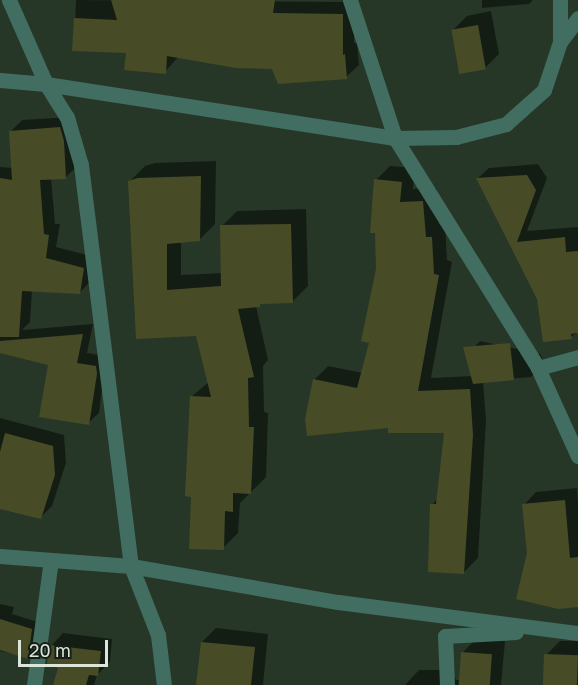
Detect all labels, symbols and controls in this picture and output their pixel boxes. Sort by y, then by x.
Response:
scale bar [21,628,111,666]
text: 20 m [29,639,71,661]

